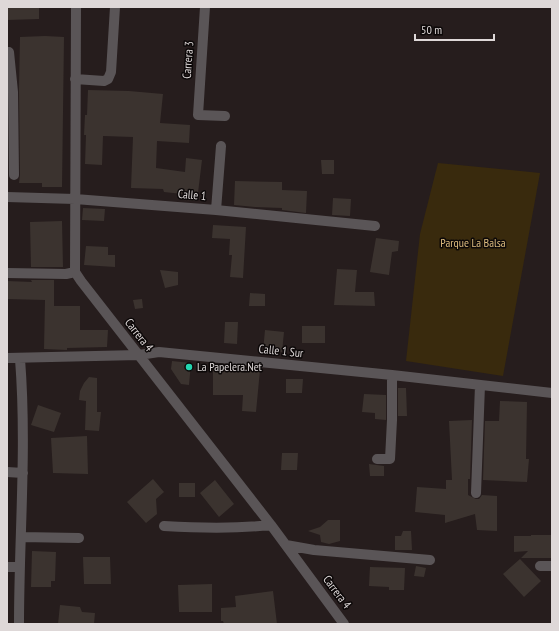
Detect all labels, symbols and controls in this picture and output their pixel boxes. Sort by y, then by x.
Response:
scale bar [415,16,494,42]
text: 50 m [421,22,442,37]
street label: Carrera 3 [179,41,196,79]
street label: Calle 1 [177,186,207,203]
park label: Parque La Balsa [440,235,506,250]
street label: Carrera 4 [122,315,157,355]
street label: Calle 1 Sur [258,341,305,360]
place label: La Papelera.Net [197,359,263,374]
marker: La Papelera.Net [184,362,194,372]
street label: Carrera 4 [320,572,355,612]

